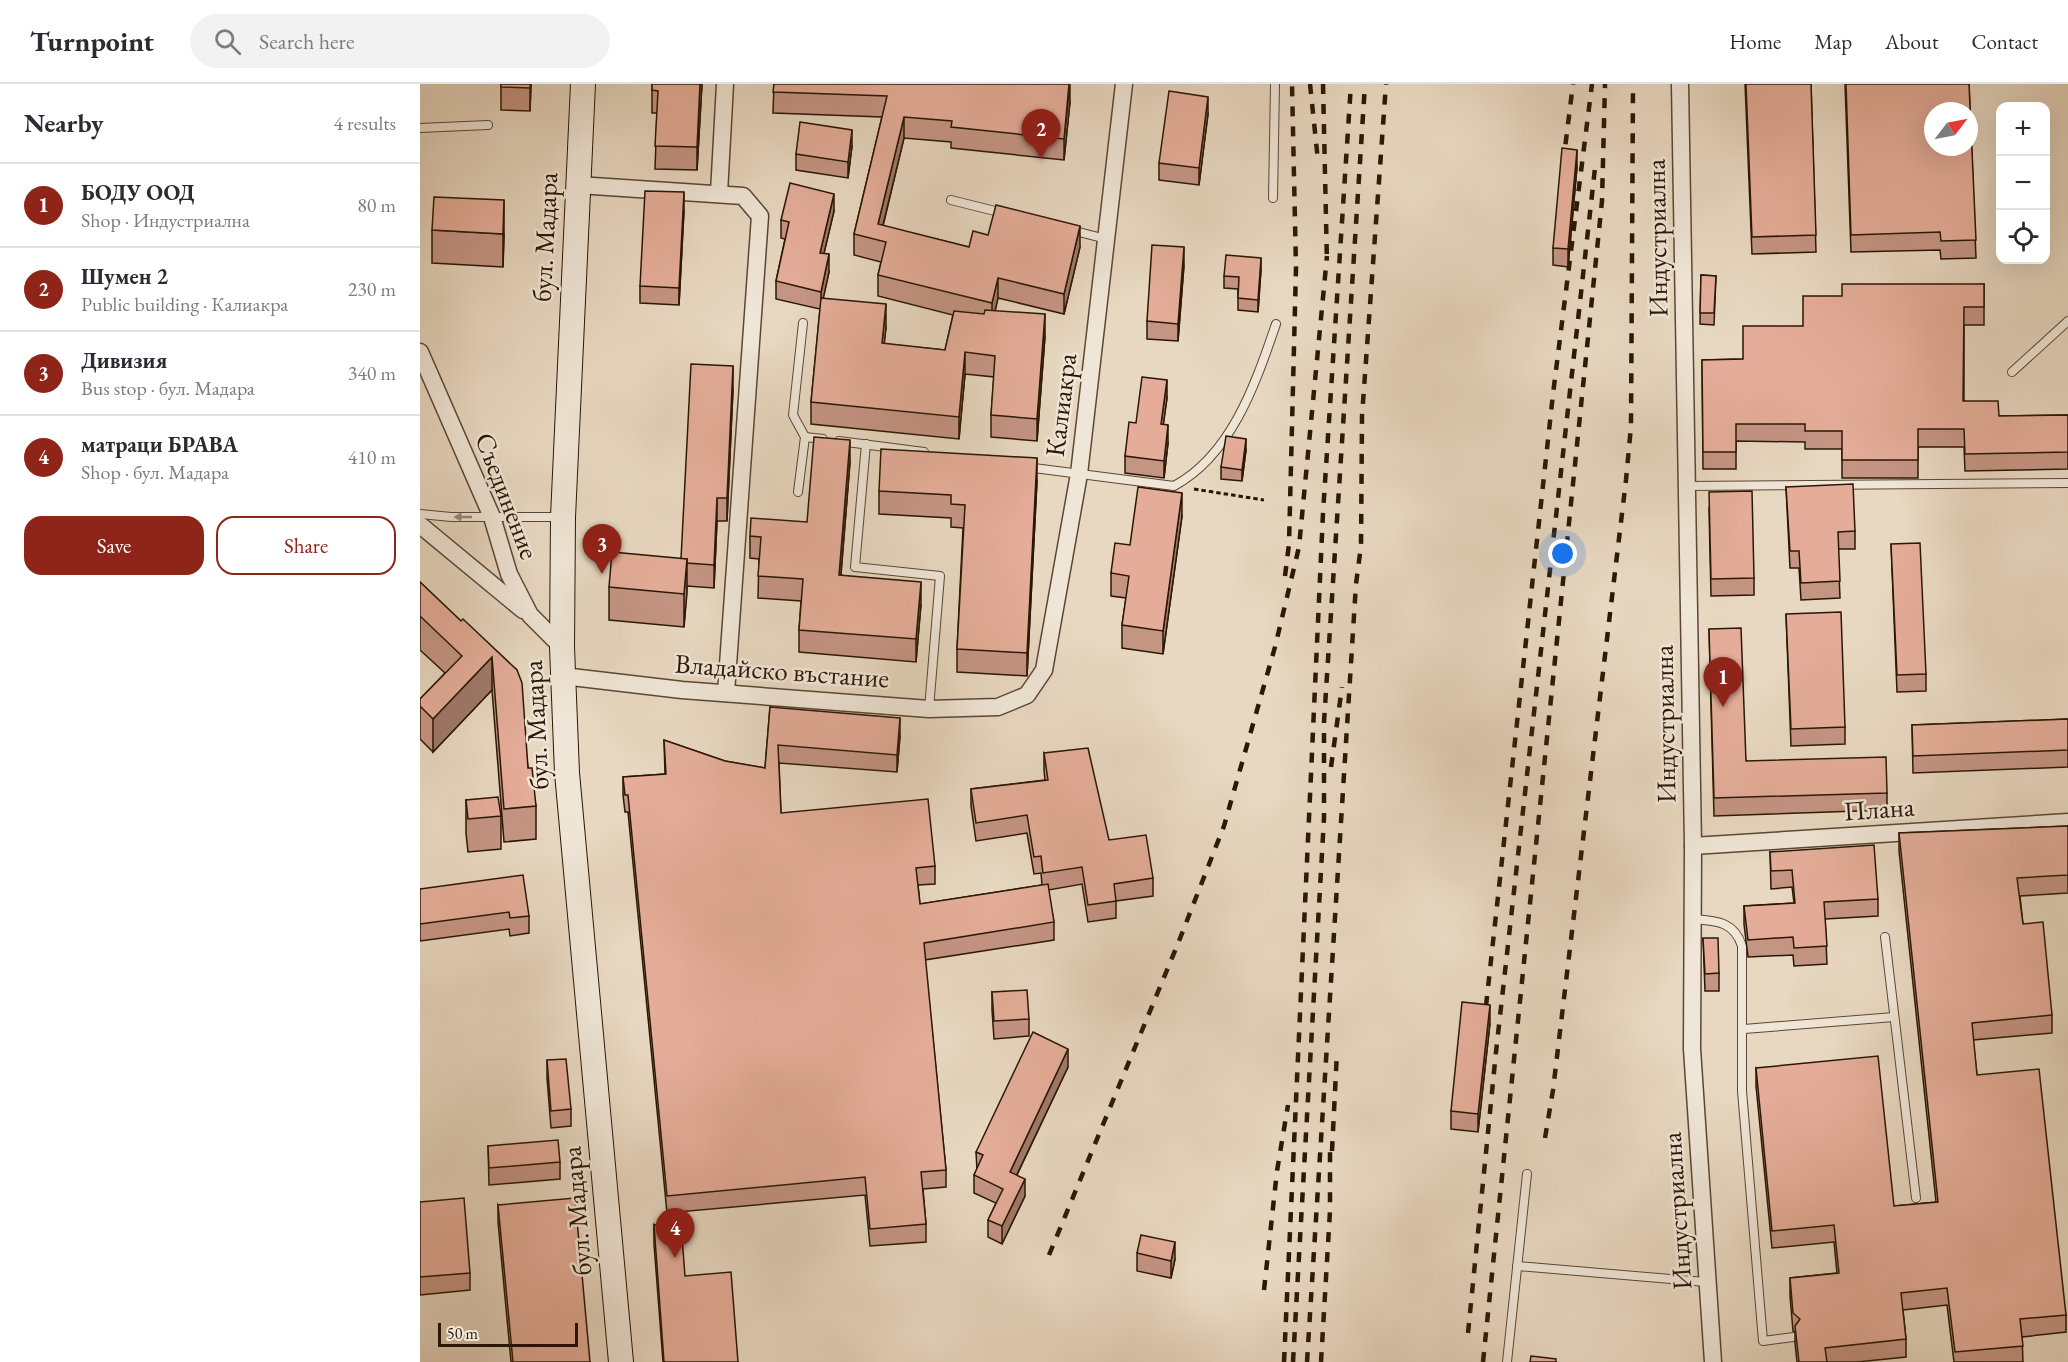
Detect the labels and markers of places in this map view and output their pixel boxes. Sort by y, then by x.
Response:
pin: 2 [1022,110,1060,159]
pin: 3 [582,524,621,574]
pin: 1 [1704,658,1742,707]
pin: 4 [656,1208,694,1258]

